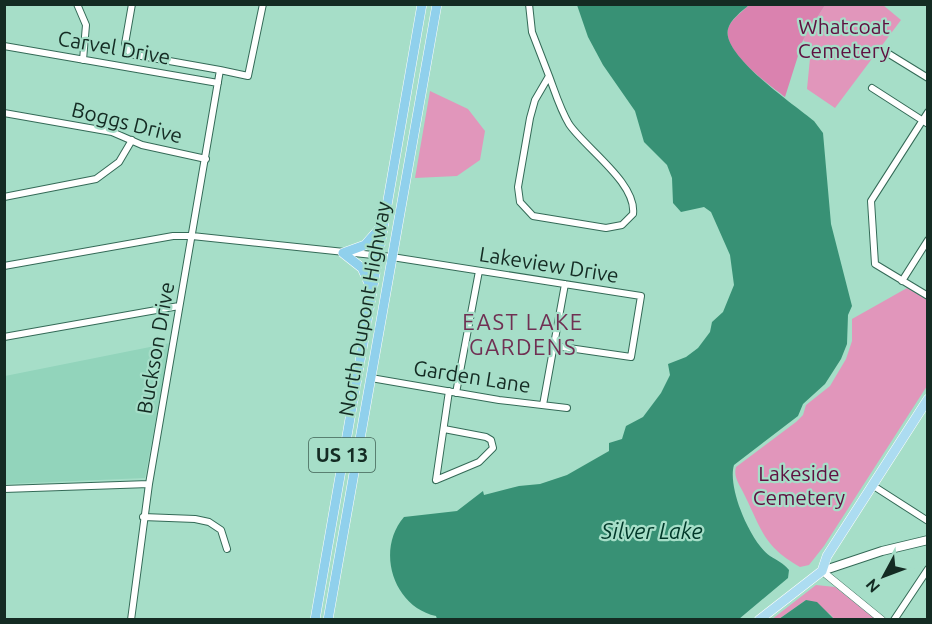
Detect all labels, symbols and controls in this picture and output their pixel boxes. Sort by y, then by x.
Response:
park label: Whatcoat Cemetery [798,14,890,62]
street label: Carvel Drive [56,25,172,69]
street label: Boggs Drive [69,97,185,147]
street label: North Dupont Highway [333,200,395,418]
street label: Lakeview Drive [478,241,621,287]
street label: Buckson Drive [132,280,178,416]
district label: EAST LAKE GARDENS [462,309,584,359]
street label: Garden Lane [412,355,533,397]
road number: US 13 [309,438,375,472]
park label: Lakeside Cemetery [753,461,845,509]
water label: Silver Lake [600,518,703,543]
north arrow [854,546,914,606]
text: N [862,575,883,596]

